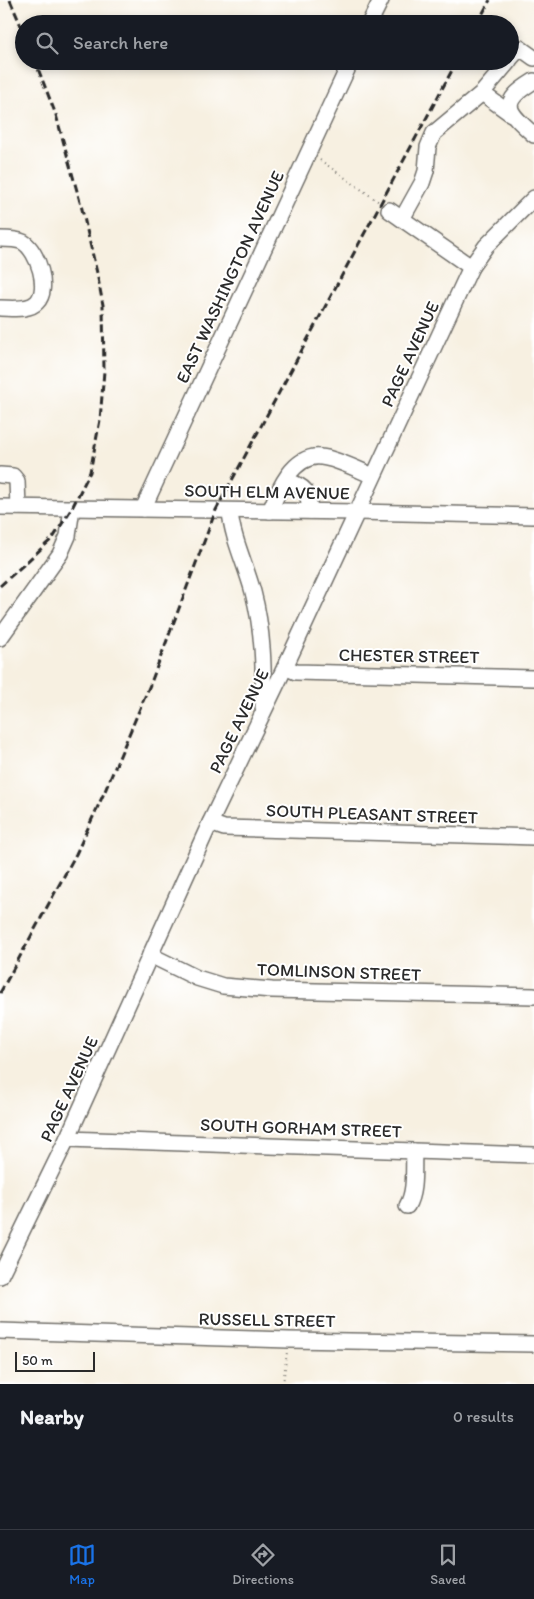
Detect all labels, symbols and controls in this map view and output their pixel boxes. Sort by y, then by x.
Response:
search box [15,15,519,70]
icon: search [33,29,61,57]
text: Search here [73,31,168,54]
street label: EAST WASHINGTON AVENUE [171,167,289,387]
street label: PAGE AVENUE [376,298,444,410]
street label: SOUTH ELM AVENUE [184,480,350,504]
street label: CHESTER STREET [338,644,480,668]
street label: PAGE AVENUE [204,665,274,777]
street label: SOUTH PLEASANT STREET [266,799,478,829]
street label: TOMLINSON STREET [257,958,421,986]
street label: PAGE AVENUE [35,1033,103,1145]
street label: SOUTH GORHAM STREET [200,1113,402,1143]
street label: RUSSELL STREET [198,1308,336,1332]
scale bar [15,1349,95,1372]
text: 50 m [22,1352,53,1369]
text: Nearby [20,1404,84,1429]
text: 0 results [453,1407,514,1426]
tab: Map [68,1541,96,1588]
tab: Directions [232,1541,294,1588]
tab: Saved [430,1541,466,1588]

